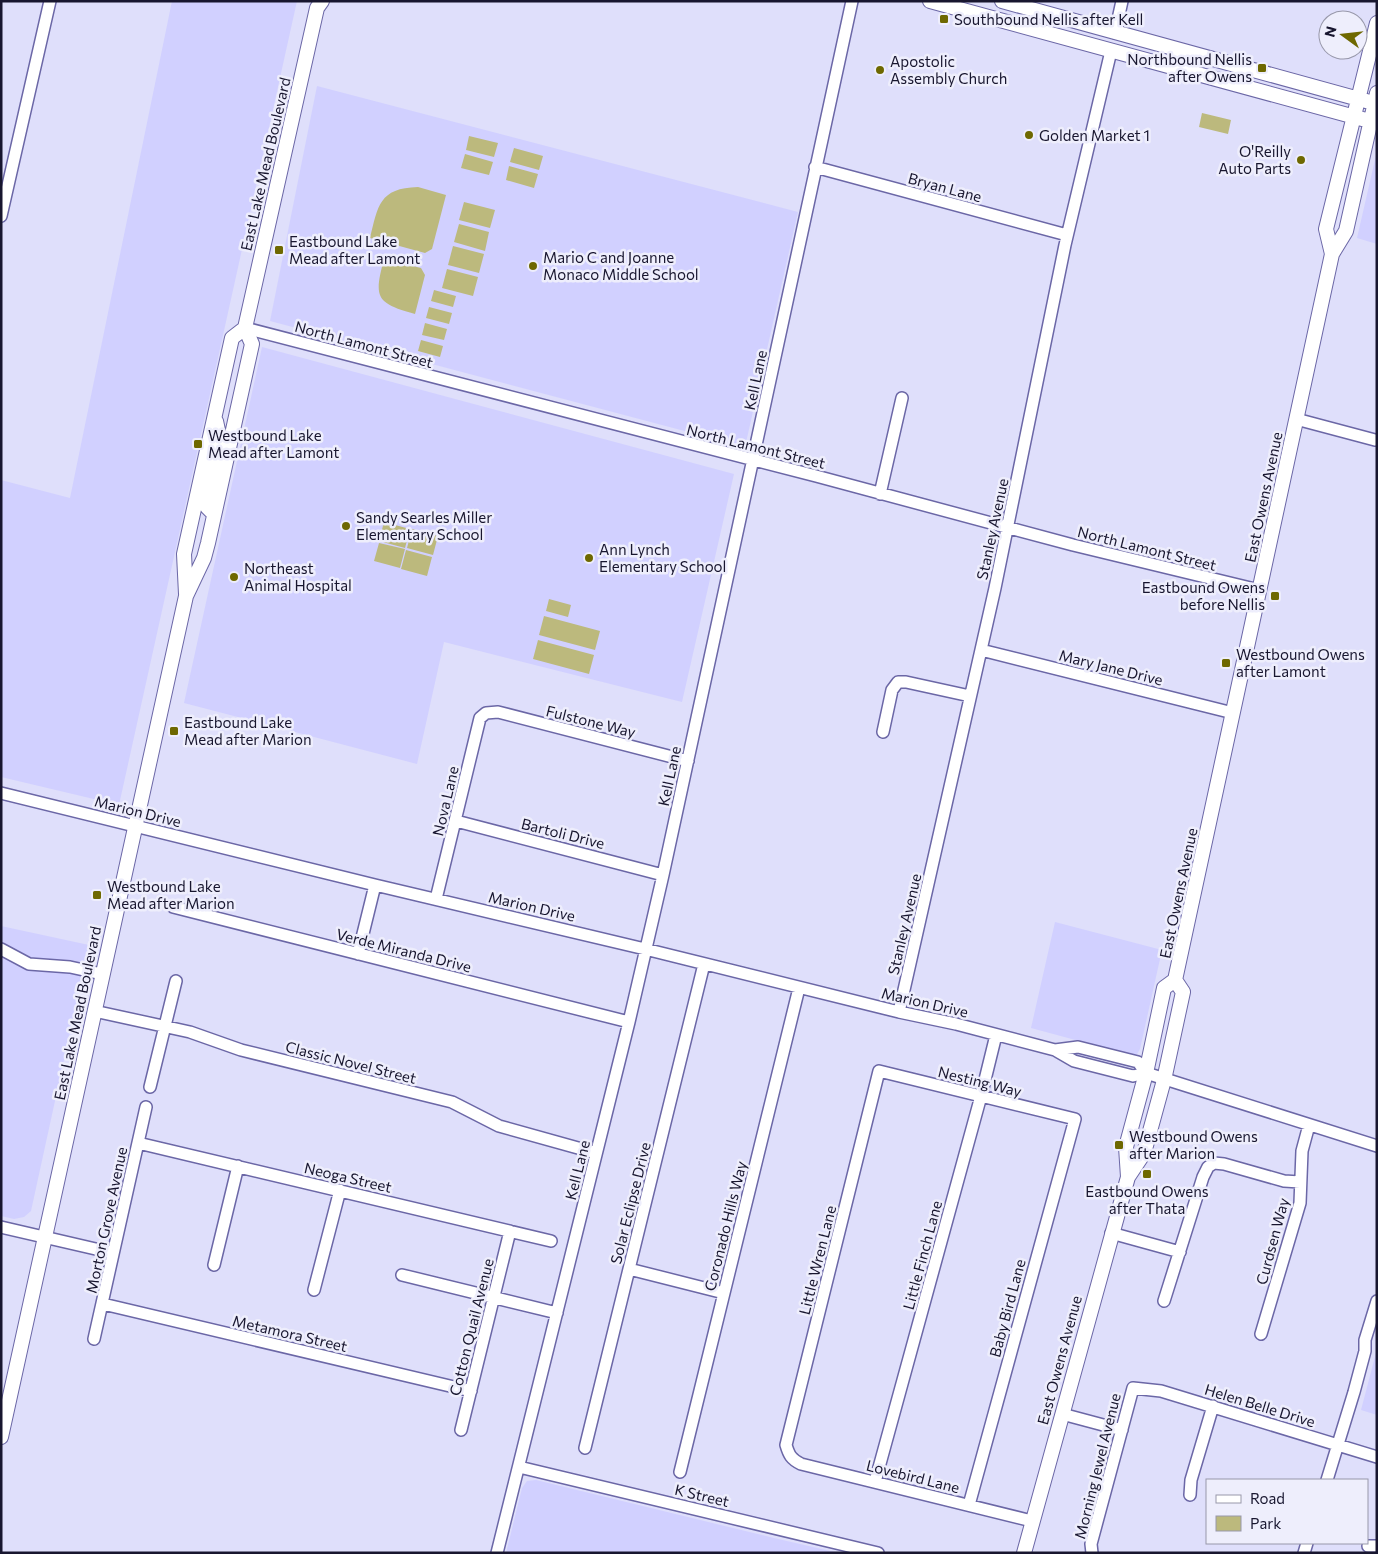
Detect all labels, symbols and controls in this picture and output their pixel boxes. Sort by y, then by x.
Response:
place label: Southbound Nellis after Kell [954,10,1143,28]
north arrow [1318,10,1368,60]
marker: Southbound Nellis after Kell [938,13,950,25]
text: N [1320,24,1340,39]
place label: Northbound Nellis after Owens [1127,50,1252,85]
place label: Apostolic Assembly Church [890,52,1007,87]
marker: Northbound Nellis after Owens [1256,62,1268,74]
marker: Apostolic Assembly Church [874,64,886,76]
street label: East Lake Mead Boulevard [236,75,294,253]
place label: Golden Market 1 [1039,126,1150,144]
marker: Golden Market 1 [1023,129,1035,141]
place label: O'Reilly Auto Parts [1218,142,1291,177]
marker: O'Reilly Auto Parts [1295,154,1307,166]
street label: Bryan Lane [906,169,984,205]
place label: Eastbound Lake Mead after Lamont [289,232,420,267]
marker: Eastbound Lake Mead after Lamont [273,244,285,256]
place label: Mario C and Joanne Monaco Middle School [543,248,699,283]
marker: Mario C and Joanne Monaco Middle School [527,260,539,272]
street label: North Lamont Street [293,317,435,371]
street label: Kell Lane [740,348,770,412]
street label: North Lamont Street [685,420,827,472]
place label: Westbound Lake Mead after Lamont [208,426,339,461]
street label: East Owens Avenue [1240,430,1286,564]
marker: Westbound Lake Mead after Lamont [192,438,204,450]
street label: Stanley Avenue [972,476,1012,581]
place label: Sandy Searles Miller Elementary School [356,508,492,543]
marker: Sandy Searles Miller Elementary School [340,520,352,532]
street label: North Lamont Street [1076,522,1218,574]
place label: Ann Lynch Elementary School [599,540,726,575]
marker: Ann Lynch Elementary School [583,552,595,564]
place label: Northeast Animal Hospital [244,559,352,594]
marker: Northeast Animal Hospital [228,571,240,583]
place label: Eastbound Owens before Nellis [1142,578,1265,613]
marker: Eastbound Owens before Nellis [1269,590,1281,602]
street label: Mary Jane Drive [1057,645,1165,689]
place label: Westbound Owens after Lamont [1236,645,1365,680]
marker: Westbound Owens after Lamont [1220,657,1232,669]
street label: Fulstone Way [544,701,638,741]
place label: Eastbound Lake Mead after Marion [184,713,312,748]
marker: Eastbound Lake Mead after Marion [168,725,180,737]
street label: Kell Lane [654,744,684,808]
street label: Nova Lane [428,764,462,838]
street label: Marion Drive [93,792,183,830]
street label: Bartoli Drive [519,814,607,852]
street label: East Owens Avenue [1155,826,1201,960]
street label: Stanley Avenue [884,872,924,976]
place label: Westbound Lake Mead after Marion [107,877,235,912]
street label: Marion Drive [487,887,577,925]
marker: Westbound Lake Mead after Marion [91,889,103,901]
street label: East Lake Mead Boulevard [50,924,104,1102]
street label: Verde Miranda Drive [335,925,473,976]
street label: Marion Drive [880,983,970,1021]
street label: Classic Novel Street [284,1037,418,1087]
street label: Nesting Way [936,1062,1024,1100]
place label: Westbound Owens after Marion [1129,1127,1258,1162]
street label: Kell Lane [561,1138,593,1202]
marker: Westbound Owens after Marion [1113,1139,1125,1151]
street label: Solar Eclipse Drive [606,1140,654,1266]
street label: Morton Grove Avenue [82,1145,130,1295]
street label: Neoga Street [302,1158,394,1196]
street label: Coronado Hills Way [700,1159,750,1293]
marker: Eastbound Owens after Thata [1141,1168,1153,1180]
place label: Eastbound Owens after Thata [1085,1182,1209,1217]
street label: Curdsen Way [1252,1195,1292,1286]
street label: Little Finch Lane [899,1198,945,1312]
street label: Little Wren Lane [795,1203,839,1316]
street label: Cotton Quail Avenue [445,1256,497,1397]
street label: Baby Bird Lane [985,1257,1029,1359]
street label: East Owens Avenue [1033,1293,1085,1426]
street label: Metamora Street [231,1311,349,1355]
street label: Helen Belle Drive [1203,1380,1317,1430]
street label: Morning Jewel Avenue [1070,1391,1124,1541]
street label: Lovebird Lane [864,1456,962,1496]
legend [1206,1479,1368,1544]
street label: K Street [673,1480,731,1510]
text: Road [1250,1489,1285,1507]
text: Park [1250,1514,1281,1532]

